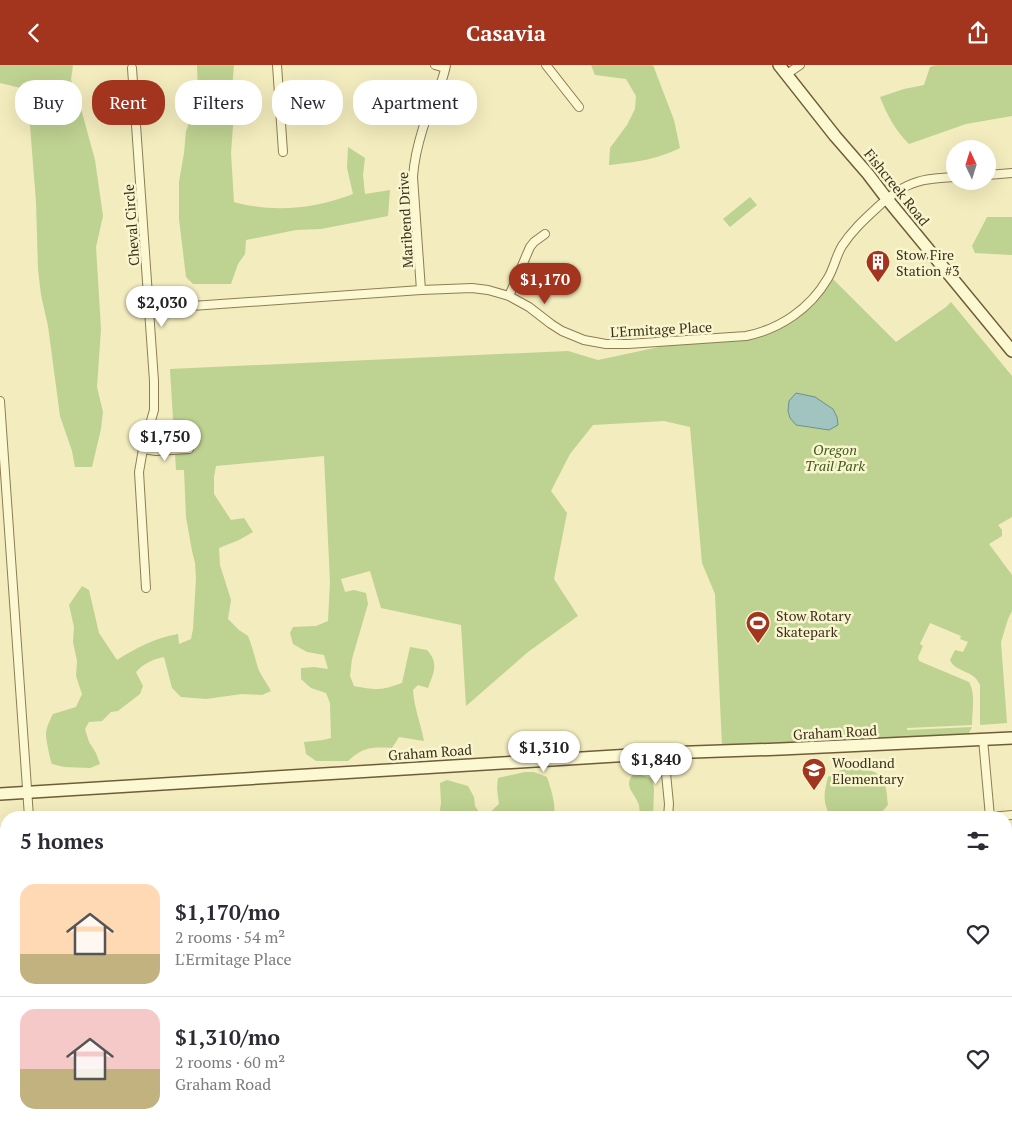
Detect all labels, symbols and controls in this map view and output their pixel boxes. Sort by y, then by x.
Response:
text: Casavia [466,18,546,47]
icon: back [20,19,48,47]
icon: share [964,19,992,47]
chip: Buy [15,80,82,125]
chip: Rent [92,80,165,125]
chip: Filters [175,80,262,125]
chip: New [272,80,343,125]
chip: Apartment [353,80,477,125]
north arrow [946,140,996,190]
map controls [946,140,996,190]
street label: Fishcreek Road [860,145,934,230]
street label: Maribend Drive [393,171,417,269]
street label: Cheval Circle [119,183,143,267]
place label: Stow Fire Station #3 [896,245,960,280]
building icon: Stow Fire Station #3 [865,249,891,283]
pin: $1,170 [504,263,586,305]
text: $1,170 [520,268,570,290]
pin: $2,030 [121,285,203,328]
text: $2,030 [137,291,187,313]
street label: L'Ermitage Place [610,317,712,341]
pin: $1,750 [124,419,206,462]
text: $1,750 [140,425,190,447]
park label: Oregon Trail Park [805,440,865,475]
place label: Stow Rotary Skatepark [776,606,852,641]
sports icon: Stow Rotary Skatepark [745,610,771,644]
street label: Graham Road [793,720,878,744]
pin: $1,310 [503,731,585,773]
text: $1,310 [519,736,569,758]
street label: Graham Road [387,740,473,764]
pin: $1,840 [615,743,697,785]
text: $1,840 [631,748,681,770]
place label: Woodland Elementary [832,753,905,788]
school or university icon: Woodland Elementary [801,757,827,791]
text: 5 homes [20,827,104,855]
icon: filters [964,827,992,855]
text: $1,170/mo [175,898,280,926]
icon: home [60,904,120,964]
icon: heart [964,920,992,948]
text: 2 rooms · 54 m² [175,926,285,948]
text: L'Ermitage Place [175,948,292,970]
text: $1,310/mo [175,1023,280,1051]
icon: home [60,1029,120,1089]
icon: heart [964,1045,992,1073]
text: 2 rooms · 60 m² [175,1051,285,1073]
text: Graham Road [175,1073,271,1095]

